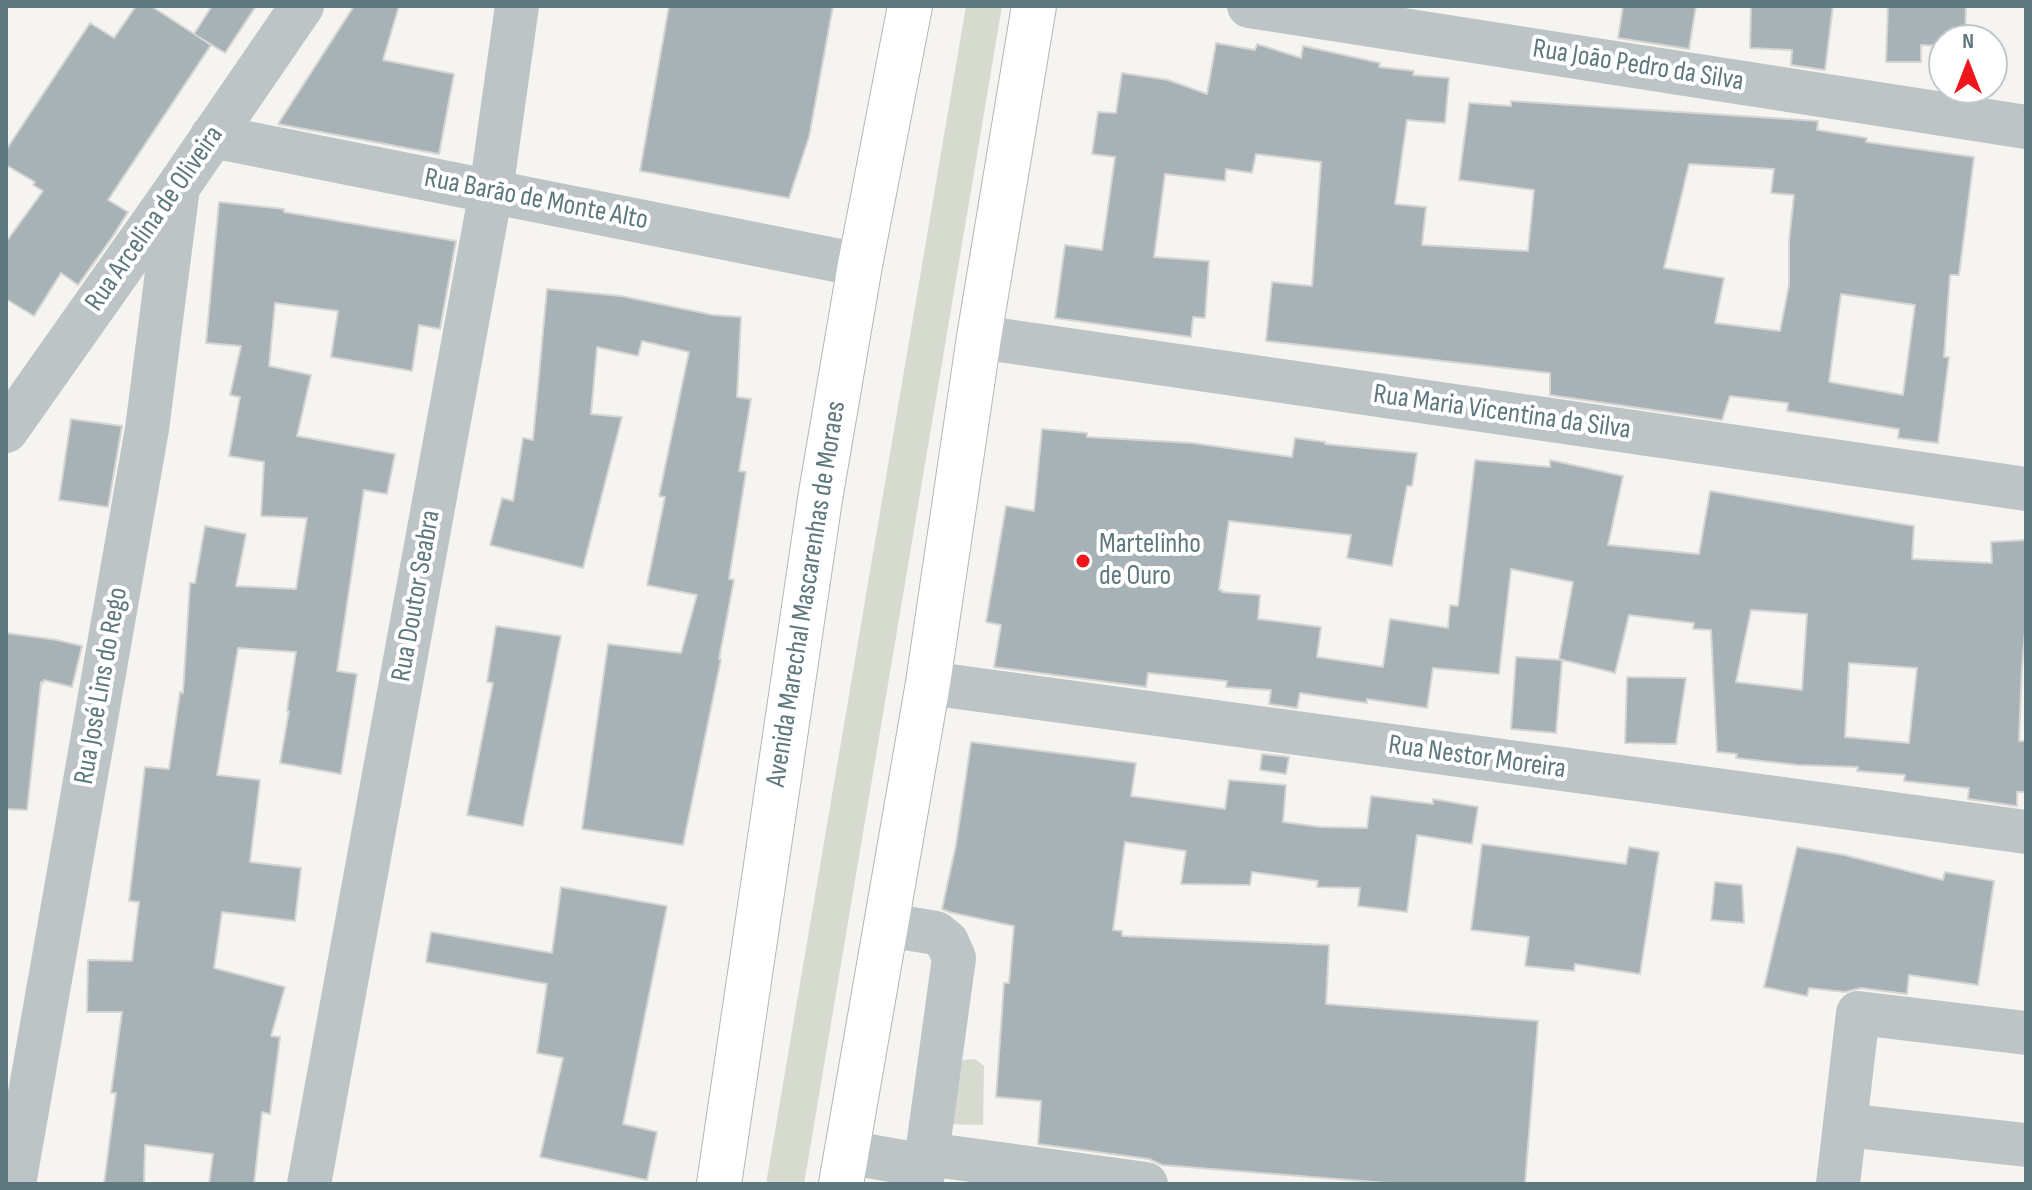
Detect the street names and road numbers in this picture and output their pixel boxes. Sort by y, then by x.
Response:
street label: Rua João Pedro da Silva [1530,33,1746,99]
street label: Rua Arcelina de Oliveira [79,120,231,318]
street label: Rua Barão de Monte Alto [421,162,651,238]
street label: Rua Maria Vicentina da Silva [1371,378,1633,448]
street label: Avenida Marechal Mascarenhas de Moraes [760,399,854,789]
street label: Rua Doutor Seabra [385,508,449,684]
street label: Rua José Lins do Rego [68,585,136,787]
street label: Rua Nestor Moreira [1386,729,1568,787]

